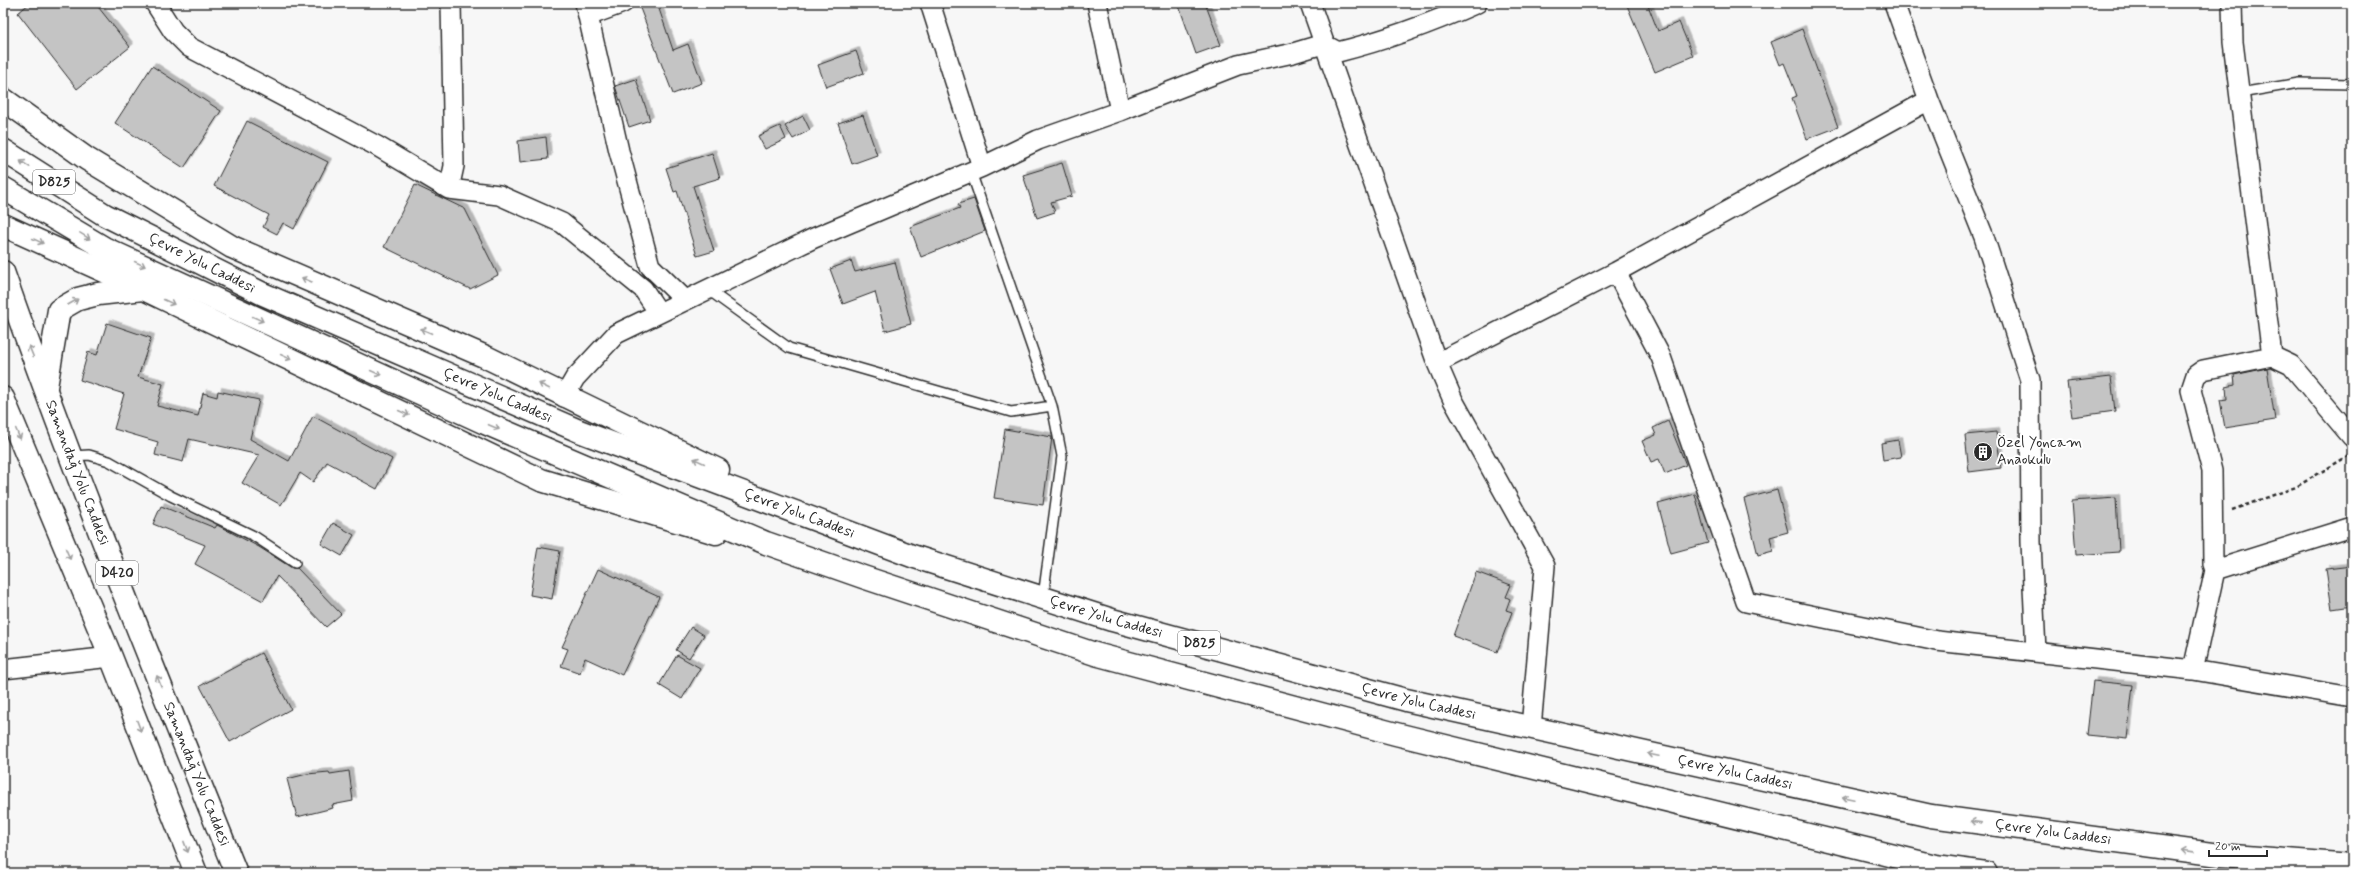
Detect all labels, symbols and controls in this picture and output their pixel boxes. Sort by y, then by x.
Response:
one-way arrow [19,159,31,167]
road number: D825 [33,170,75,194]
street label: Çevre Yolu Caddesi [145,228,259,298]
one-way arrow [79,233,91,241]
one-way arrow [32,238,44,245]
one-way arrow [133,261,145,268]
one-way arrow [301,275,313,283]
one-way arrow [67,297,79,305]
one-way arrow [163,299,175,306]
one-way arrow [251,315,263,323]
one-way arrow [420,327,432,334]
one-way arrow [27,345,35,357]
one-way arrow [280,354,292,361]
street label: Çevre Yolu Caddesi [440,363,555,428]
one-way arrow [369,370,381,377]
one-way arrow [538,382,550,389]
street label: Samandağ Yolu Caddesi [40,397,114,548]
one-way arrow [398,410,410,417]
one-way arrow [488,424,500,431]
one-way arrow [15,428,22,440]
place label: Özel Yoncam Anaokulu [1997,433,2082,470]
building icon: Özel Yoncam Anaokulu [1972,441,1994,463]
one-way arrow [693,457,705,464]
street label: Çevre Yolu Caddesi [741,484,857,544]
one-way arrow [65,547,73,559]
road number: D420 [96,561,138,585]
street label: Çevre Yolu Caddesi [1047,591,1165,643]
road number: D825 [1178,631,1220,655]
one-way arrow [154,675,162,687]
street label: Çevre Yolu Caddesi [1359,678,1478,725]
street label: Samandağ Yolu Caddesi [158,699,234,849]
one-way arrow [135,720,143,732]
one-way arrow [1647,750,1660,758]
street label: Çevre Yolu Caddesi [1675,750,1794,795]
one-way arrow [1842,793,1855,801]
street label: Çevre Yolu Caddesi [1993,815,2112,850]
one-way arrow [1969,818,1982,826]
scale bar [2209,832,2267,858]
text: 20 m [2215,839,2241,855]
one-way arrow [182,841,190,853]
one-way arrow [2182,847,2195,855]

